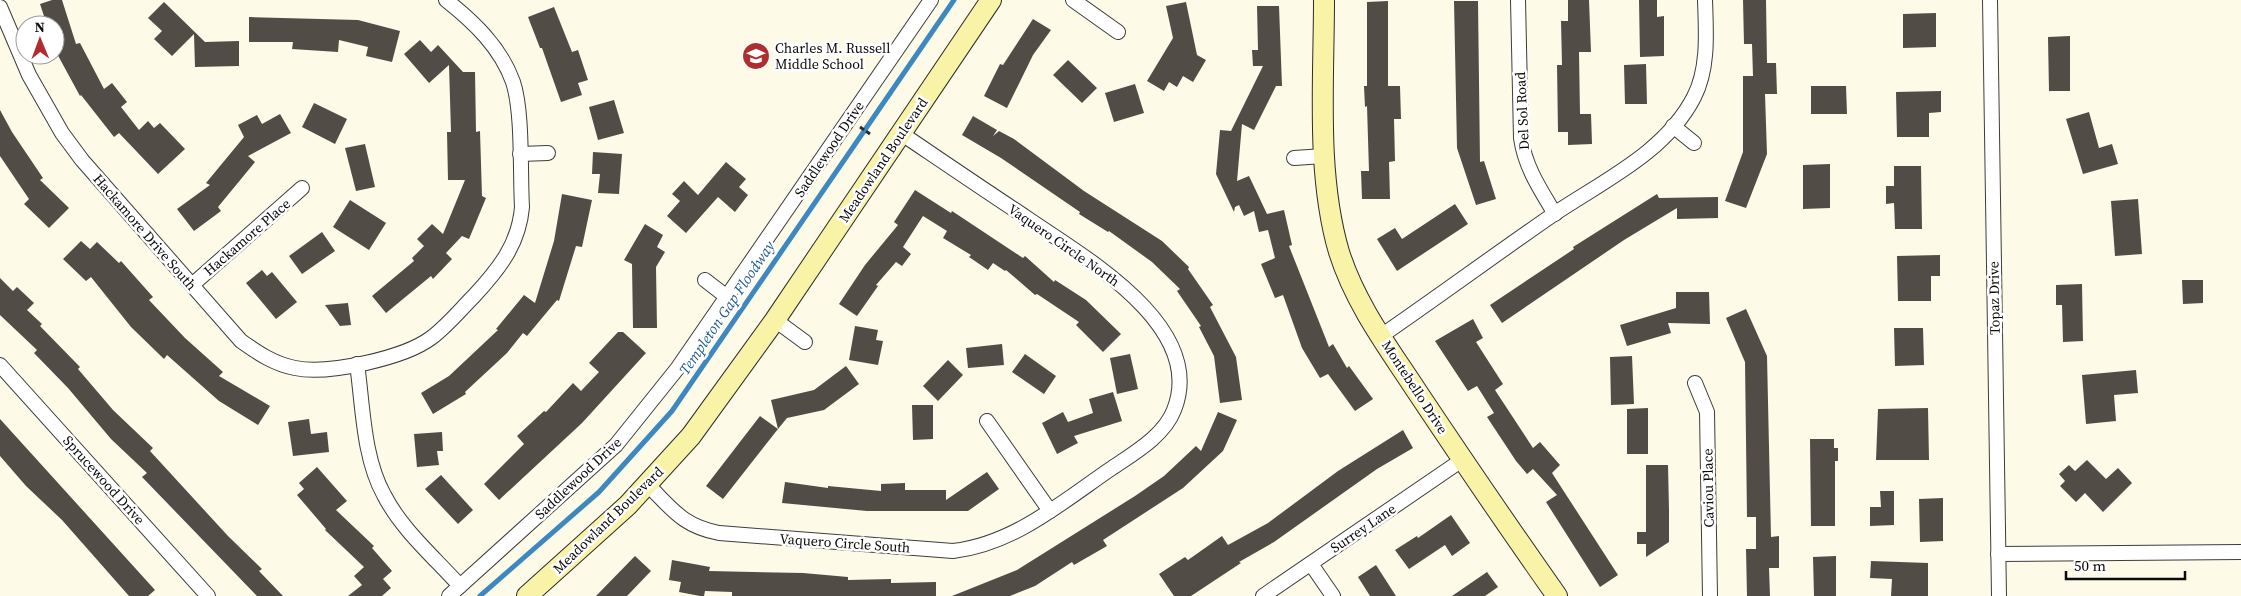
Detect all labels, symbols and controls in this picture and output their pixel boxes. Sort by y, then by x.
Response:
north arrow [15,15,65,65]
text: N [34,17,45,37]
place label: Charles M. Russell Middle School [775,38,890,74]
school or university icon: Charles M. Russell Middle School [741,41,771,71]
street label: Del Sol Road [1510,71,1534,151]
street label: Meadowland Boulevard [834,94,932,226]
street label: Saddlewood Drive [789,97,869,201]
street label: Hackamore Drive South [89,169,201,295]
street label: Hackamore Place [199,194,295,280]
street label: Vaquero Circle North [1004,199,1124,291]
water label: Templeton Gap Floodway [674,236,780,379]
street label: Topaz Drive [1983,261,2005,335]
street label: Montebello Drive [1377,336,1453,438]
street label: Sprucewood Drive [59,431,149,529]
street label: Saddlewood Drive [530,432,626,524]
street label: Caviou Place [1697,448,1719,528]
street label: Meadowland Boulevard [548,462,668,578]
street label: Surrey Lane [1326,499,1400,557]
street label: Vaquero Circle South [779,528,911,558]
scale bar [2066,548,2185,580]
text: 50 m [2074,555,2106,576]

